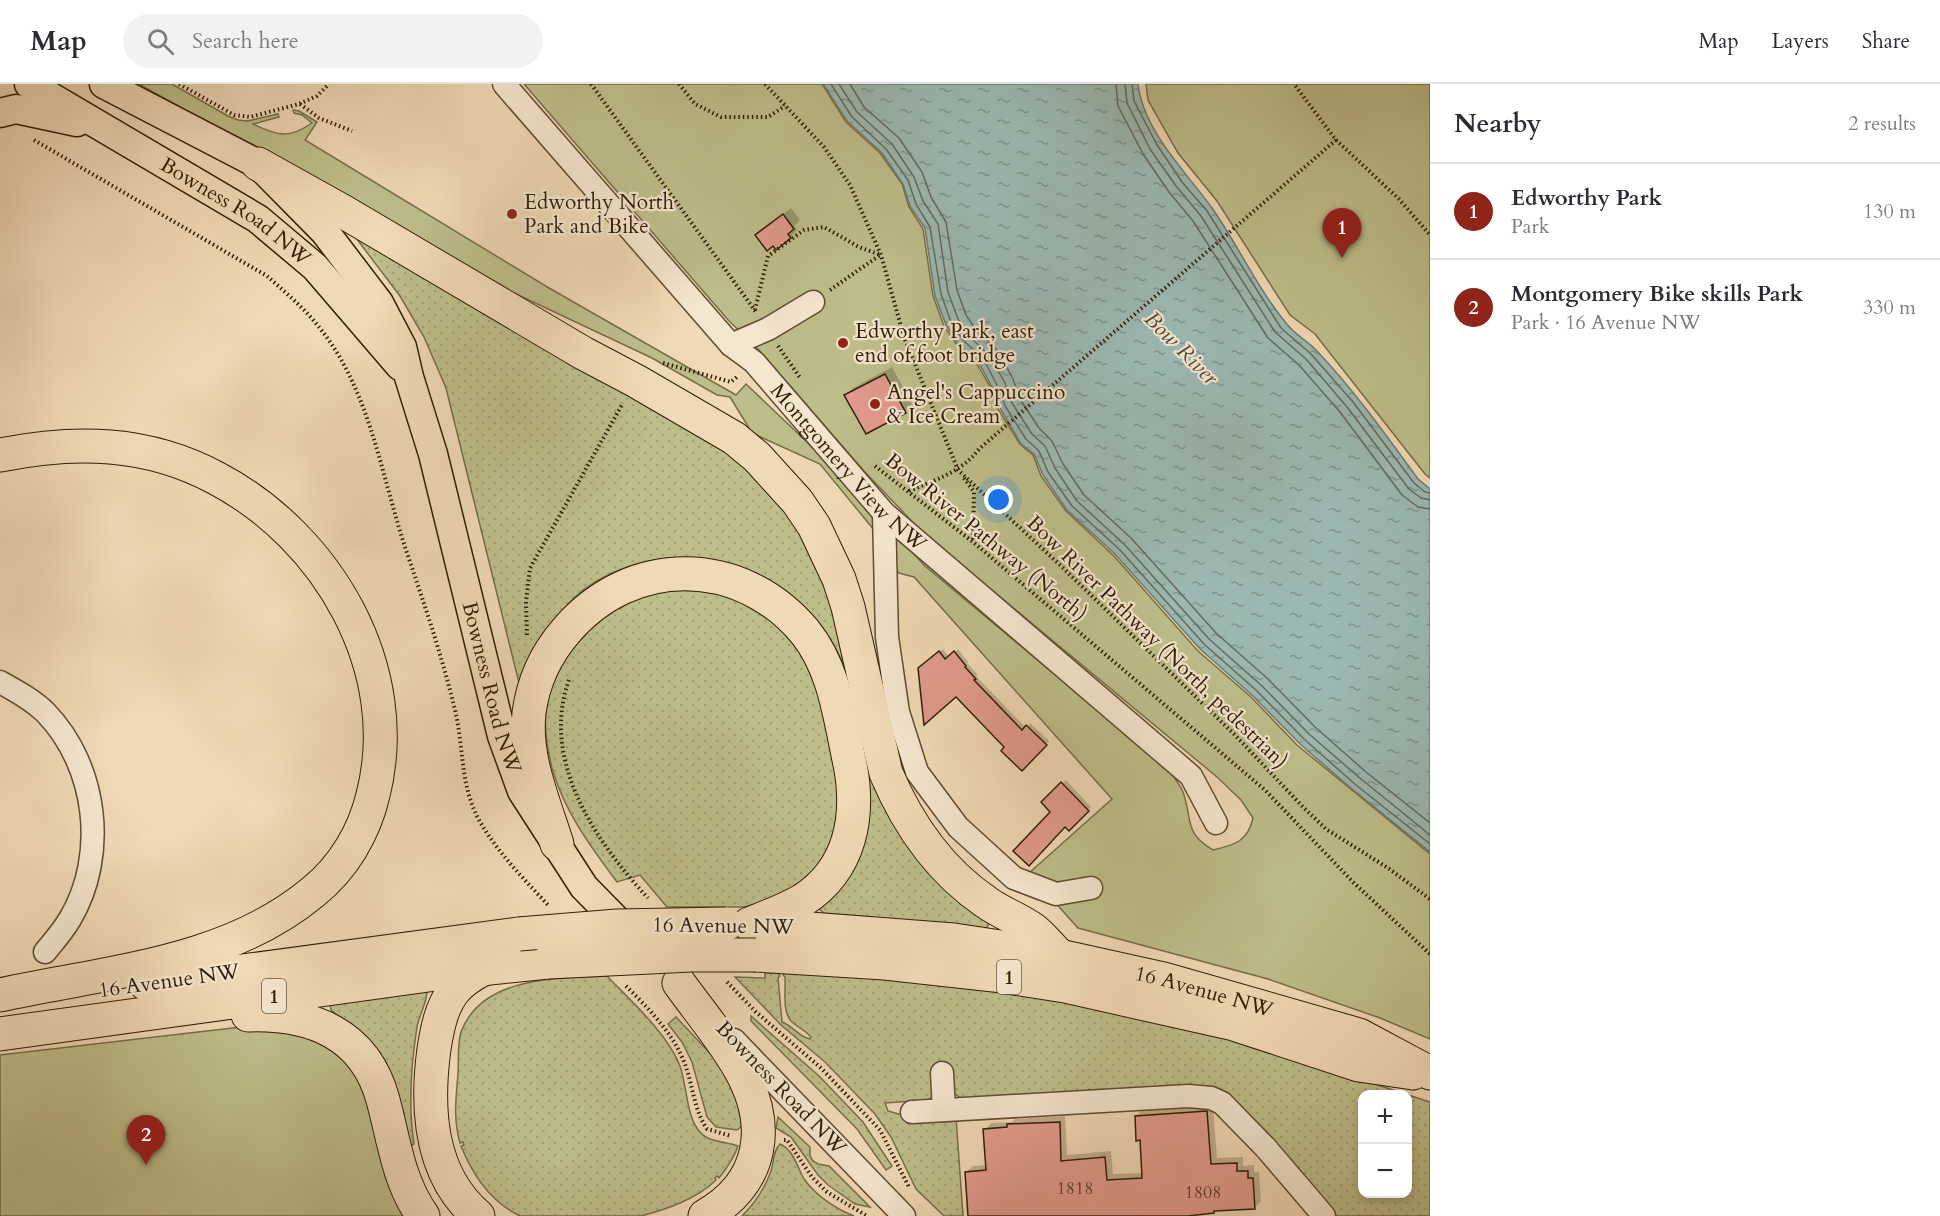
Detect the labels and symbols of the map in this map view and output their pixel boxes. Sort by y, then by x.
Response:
street label: Bowness Road NW [155,150,318,273]
place label: Edworthy North Park and Bike [524,188,674,241]
marker: Edworthy North Park and Bike [505,207,519,221]
pin: 1 [1322,208,1362,258]
water label: Bow River [1137,304,1225,392]
place label: Edworthy Park, east end of foot bridge [855,317,1034,370]
marker: Edworthy Park, east end of foot bridge [836,336,850,350]
street label: Montgomery View NW [764,377,933,558]
place label: Angel's Cappuccino & Ice Cream [887,378,1065,431]
marker: Angel's Cappuccino & Ice Cream [868,397,882,411]
street label: Bow River Pathway (North) [879,446,1093,628]
your location [984,485,1013,514]
street label: Bow River Pathway (North, pedestrian) [1020,509,1294,775]
street label: Bowness Road NW [455,599,529,778]
street label: 16 Avenue NW [652,910,795,942]
street label: 16 Avenue NW [97,957,242,1005]
street label: 16 Avenue NW [1132,959,1277,1024]
road number: 1 [997,960,1021,994]
road number: 1 [262,979,286,1013]
street label: Bowness Road NW [709,1014,853,1162]
pin: 2 [126,1116,166,1165]
house number: 1818 [1057,1176,1093,1201]
house number: 1808 [1185,1180,1221,1205]

